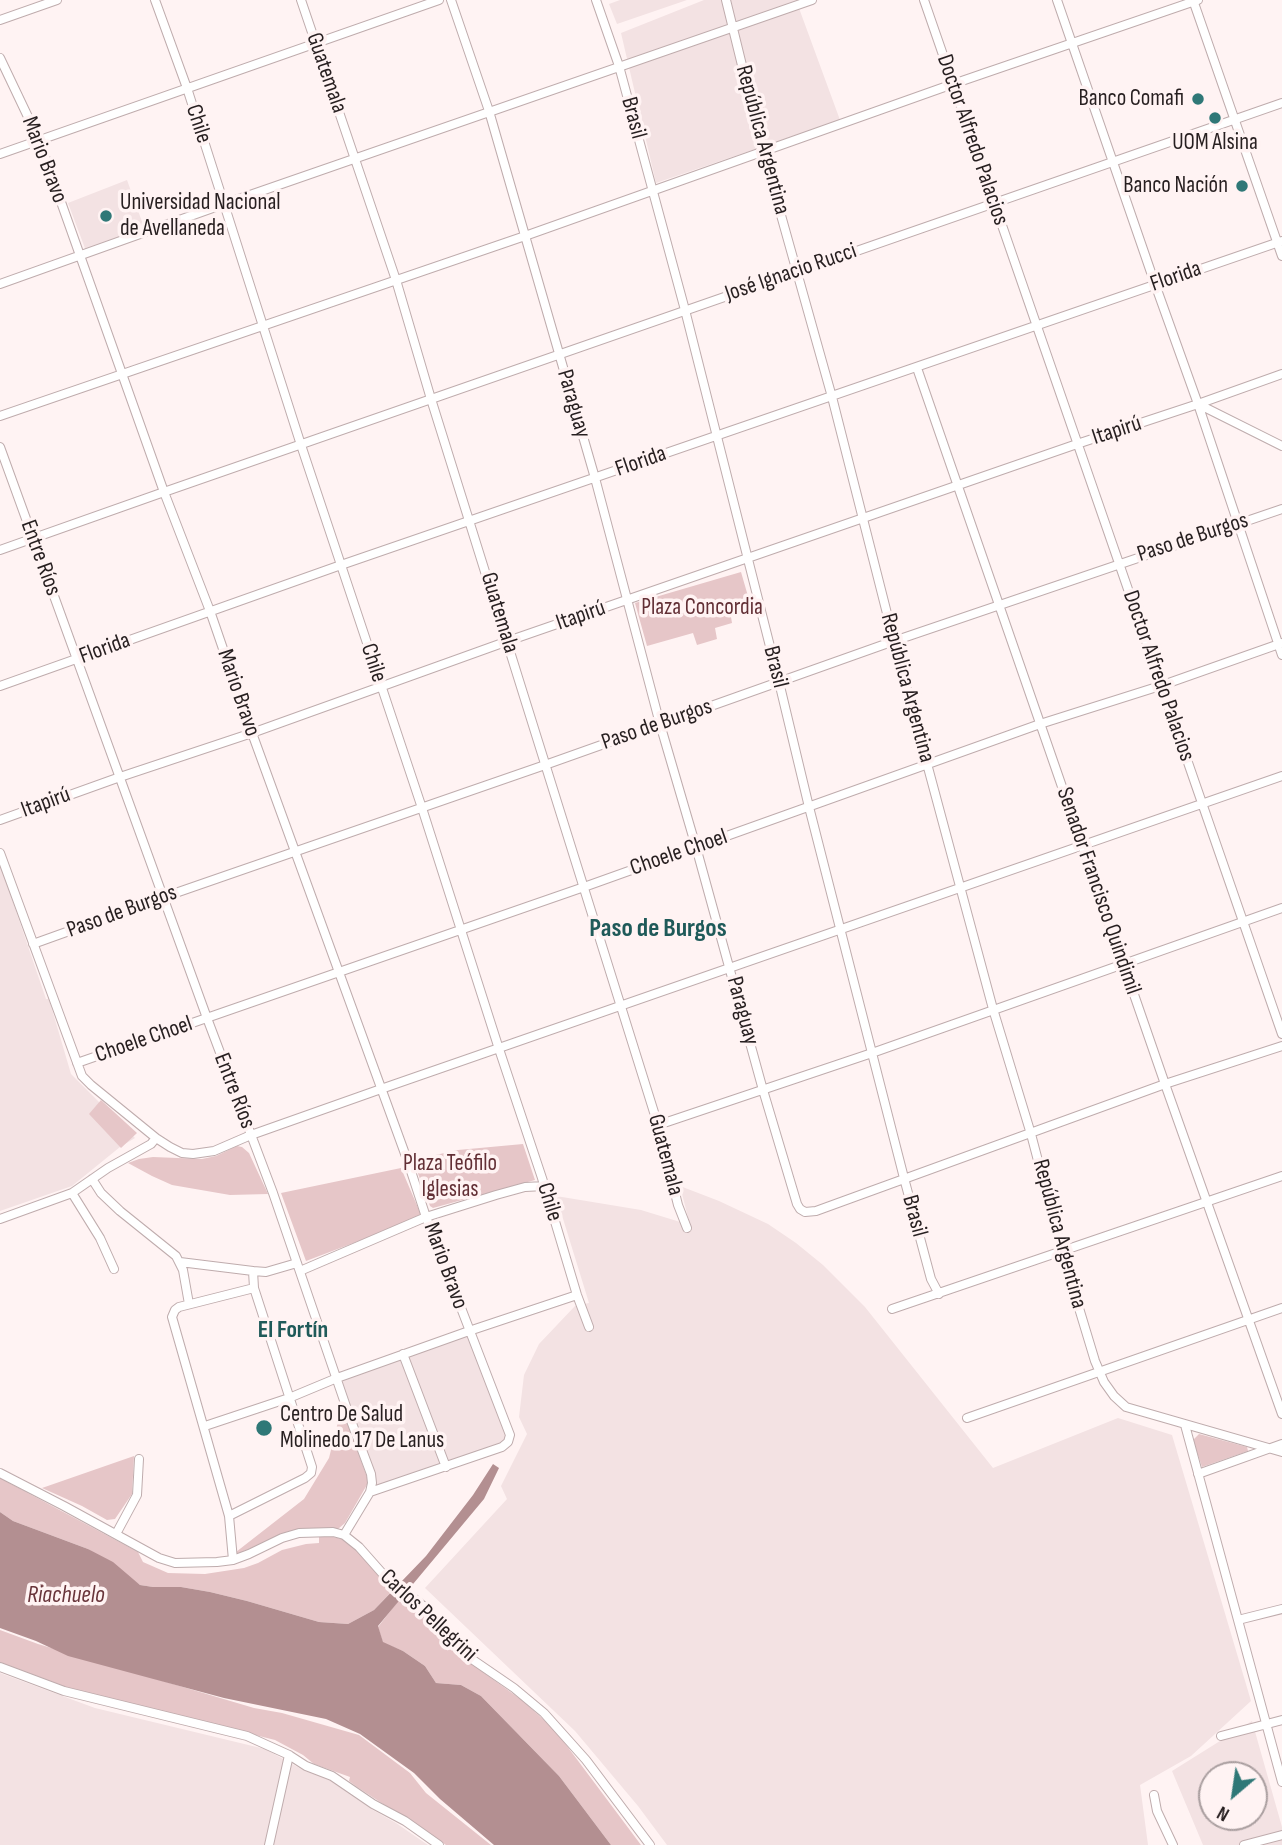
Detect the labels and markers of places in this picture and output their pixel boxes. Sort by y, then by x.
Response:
place label: Banco Comafi [1079,85,1184,113]
marker: Banco Comafi [1190,91,1206,107]
marker: UOM Alsina [1207,110,1223,126]
place label: UOM Alsina [1172,129,1258,157]
place label: Banco Nación [1123,172,1228,200]
marker: Banco Nación [1234,178,1250,194]
place label: Universidad Nacional de Avellaneda [120,189,281,243]
marker: Universidad Nacional de Avellaneda [98,208,114,224]
place label: Centro De Salud Molinedo 17 De Lanus [280,1401,444,1455]
marker: Centro De Salud Molinedo 17 De Lanus [254,1418,274,1438]

